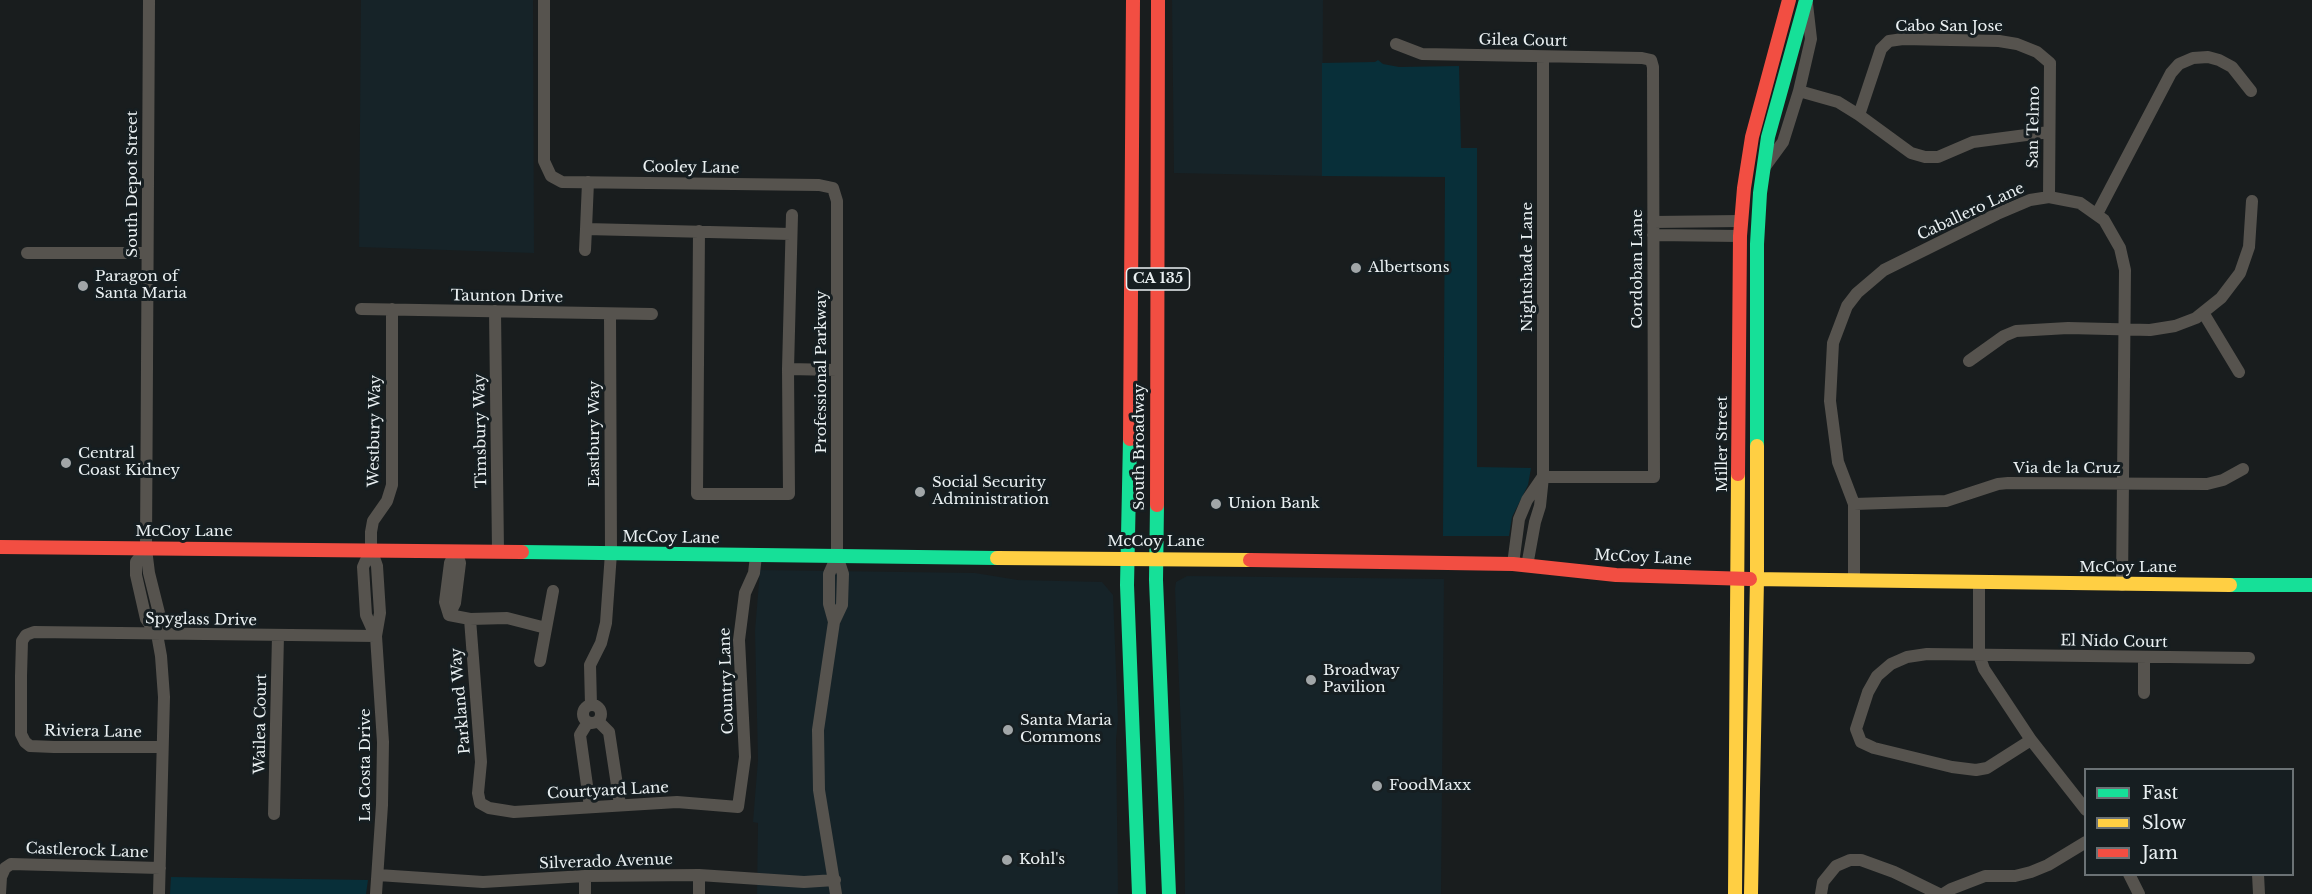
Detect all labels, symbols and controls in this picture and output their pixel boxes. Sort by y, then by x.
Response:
street label: Cabo San Jose [1895,18,2003,36]
street label: Gilea Court [1478,31,1568,51]
street label: San Telmo [2024,86,2044,168]
street label: South Depot Street [124,111,142,257]
street label: Cooley Lane [642,158,740,178]
street label: Caballero Lane [1915,179,2027,245]
street label: Nightshade Lane [1519,202,1537,332]
street label: Cordoban Lane [1629,209,1647,329]
place label: Albertsons [1368,259,1449,277]
marker: Albertsons [1349,261,1363,275]
place label: Paragon of Santa Maria [95,268,187,303]
road number: CA 135 [1126,268,1190,290]
marker: Paragon of Santa Maria [76,279,90,293]
street label: Taunton Drive [451,287,563,307]
street label: Professional Parkway [813,290,831,454]
street label: Timsbury Way [471,374,491,488]
street label: Westbury Way [365,375,385,487]
street label: Eastbury Way [586,381,604,487]
street label: South Broadway [1131,384,1149,510]
street label: Miller Street [1714,396,1732,492]
place label: Central Coast Kidney [78,445,180,480]
marker: Central Coast Kidney [59,456,73,470]
street label: Via de la Cruz [2013,460,2121,478]
place label: Social Security Administration [932,474,1049,509]
marker: Social Security Administration [913,485,927,499]
place label: Union Bank [1228,495,1320,513]
marker: Union Bank [1209,497,1223,511]
street label: McCoy Lane [135,523,233,541]
street label: McCoy Lane [622,528,720,548]
street label: McCoy Lane [1107,533,1205,551]
street label: McCoy Lane [1594,546,1692,570]
street label: McCoy Lane [2079,559,2177,577]
street label: Spyglass Drive [145,610,257,630]
street label: Country Lane [716,627,738,735]
street label: El Nido Court [2060,632,2168,652]
street label: Parkland Way [447,647,475,755]
place label: Broadway Pavilion [1323,662,1400,697]
marker: Broadway Pavilion [1304,673,1318,687]
street label: Wailea Court [251,674,271,774]
street label: La Costa Drive [357,708,375,822]
place label: Santa Maria Commons [1020,712,1112,747]
street label: Riviera Lane [44,722,142,742]
marker: Santa Maria Commons [1001,723,1015,737]
legend [2084,768,2294,876]
place label: FoodMaxx [1389,777,1471,795]
street label: Courtyard Lane [547,779,669,803]
marker: FoodMaxx [1370,779,1384,793]
text: Fast [2142,782,2178,804]
text: Slow [2142,812,2186,834]
street label: Castlerock Lane [25,840,149,862]
text: Jam [2142,842,2178,864]
street label: Silverado Avenue [539,851,673,873]
place label: Kohl's [1019,851,1065,869]
marker: Kohl's [1000,853,1014,867]

